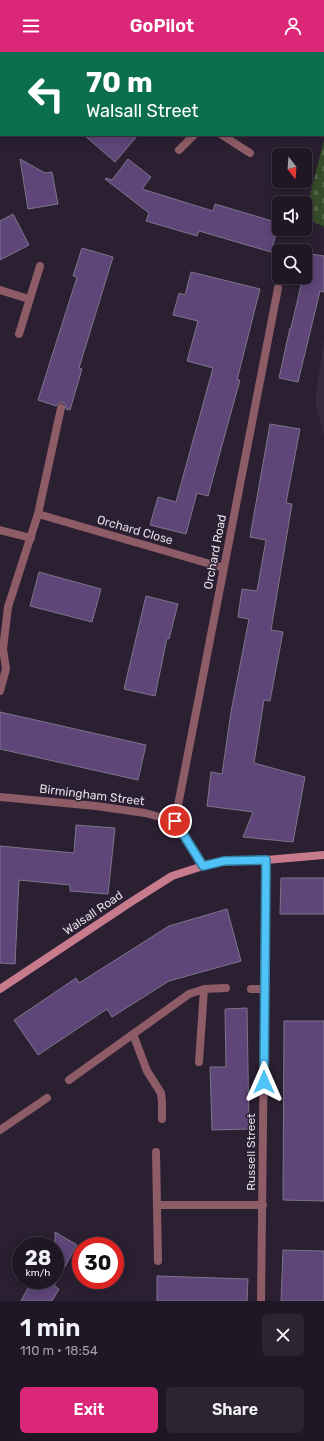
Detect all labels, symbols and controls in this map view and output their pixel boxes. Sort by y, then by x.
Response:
icon: menu [20,15,42,37]
text: GoPilot [130,15,194,37]
icon: person [282,15,304,37]
text: 70 m [86,66,153,99]
icon: left [20,68,72,120]
text: Walsall Street [86,100,199,122]
north arrow [272,148,312,188]
map controls [272,148,312,284]
button: sound [272,196,312,236]
button: search [272,244,312,284]
street label: Orchard Close [95,512,175,548]
street label: Orchard Road [201,513,229,591]
street label: Birmingham Street [39,782,146,808]
pin [158,804,192,838]
icon: arrive [164,810,186,832]
street label: Walsall Road [61,888,125,938]
position arrow [243,1061,285,1103]
street label: Russell Street [244,1113,258,1191]
speed limit sign: 30 [72,1237,124,1289]
text: 28 [25,1246,51,1270]
text: km/h [26,1267,50,1279]
text: 1 min [20,1314,80,1342]
button: close [262,1314,304,1356]
text: 110 m · 18:54 [20,1343,98,1358]
button: Exit [20,1387,158,1433]
button: Share [166,1387,304,1433]

